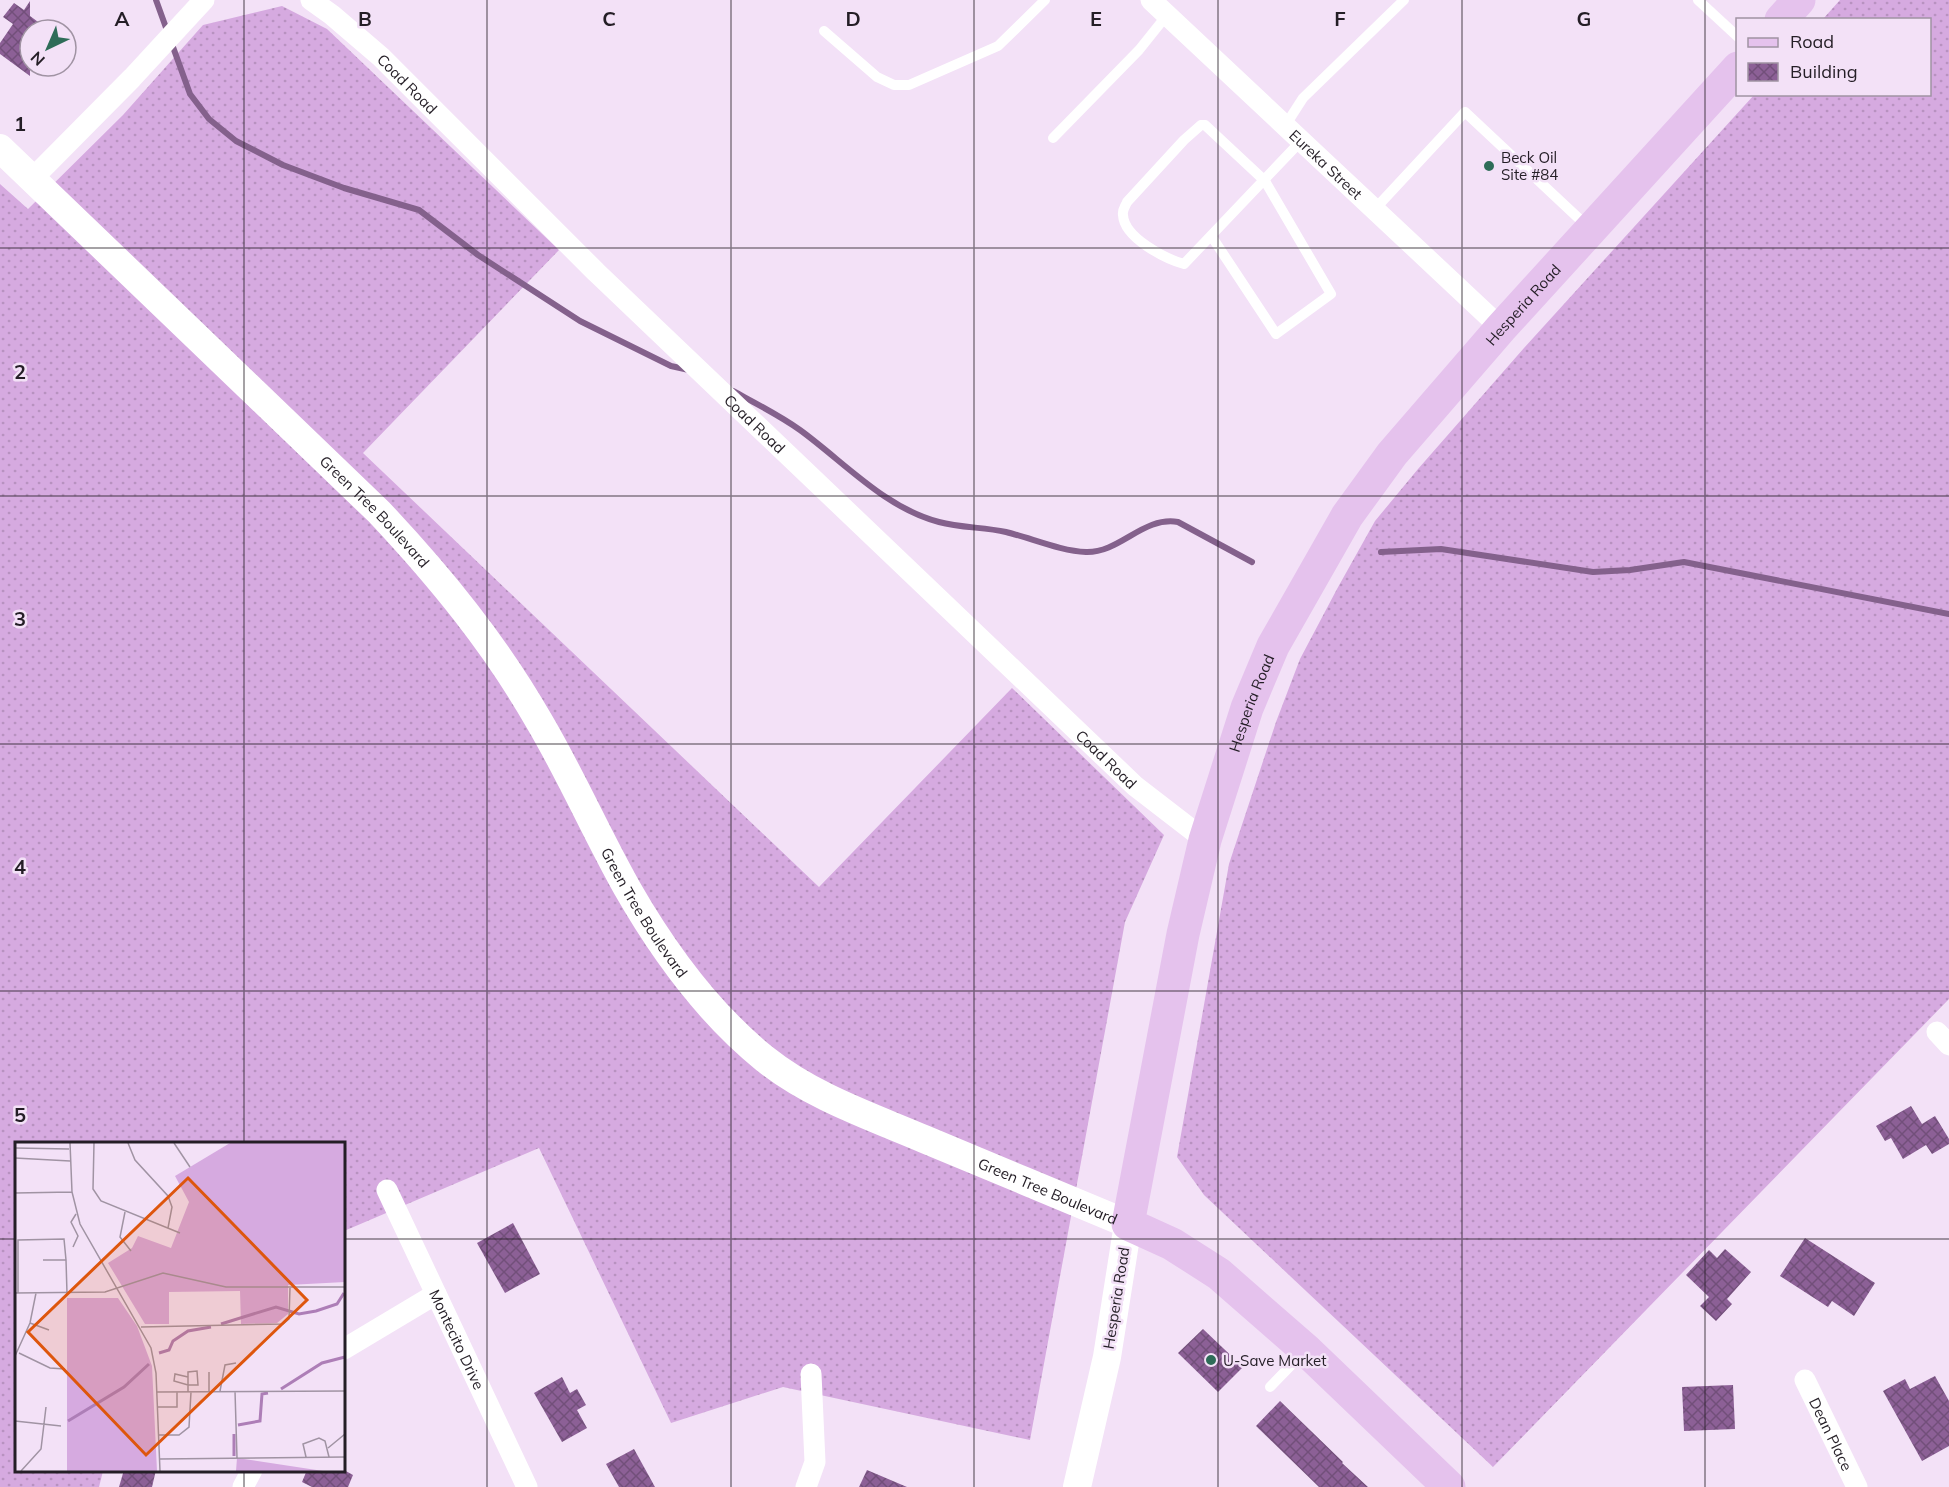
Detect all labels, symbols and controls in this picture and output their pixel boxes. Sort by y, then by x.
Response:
text: A [115,6,130,31]
text: B [358,6,372,31]
text: C [602,6,616,31]
text: D [845,6,861,31]
text: E [1090,6,1102,31]
text: F [1334,6,1346,31]
text: G [1577,6,1591,31]
north arrow [18,18,78,78]
legend [1736,18,1931,96]
text: Road [1790,30,1834,53]
text: N [26,47,49,70]
street label: Coad Road [374,50,442,118]
text: Building [1790,60,1858,83]
text: 1 [14,111,26,136]
street label: Eureka Street [1286,125,1367,203]
place label: Beck Oil Site #84 [1501,148,1558,184]
marker: Beck Oil Site #84 [1482,159,1496,173]
street label: Hesperia Road [1481,260,1564,349]
text: 2 [14,359,26,384]
street label: Coad Road [720,390,789,457]
street label: Green Tree Boulevard [316,451,434,571]
text: 3 [14,606,26,631]
street label: Hesperia Road [1224,651,1278,754]
street label: Coad Road [1072,725,1141,792]
street label: Green Tree Boulevard [597,844,692,981]
text: 4 [14,854,26,879]
text: 5 [14,1102,26,1127]
inset map [15,1142,345,1472]
street label: Green Tree Boulevard [975,1153,1120,1228]
street label: Hesperia Road [1099,1246,1133,1350]
street label: Montecito Drive [426,1286,489,1392]
place label: U-Save Market [1223,1351,1327,1370]
marker: U-Save Market [1204,1353,1218,1367]
street label: Dean Place [1805,1394,1857,1474]

